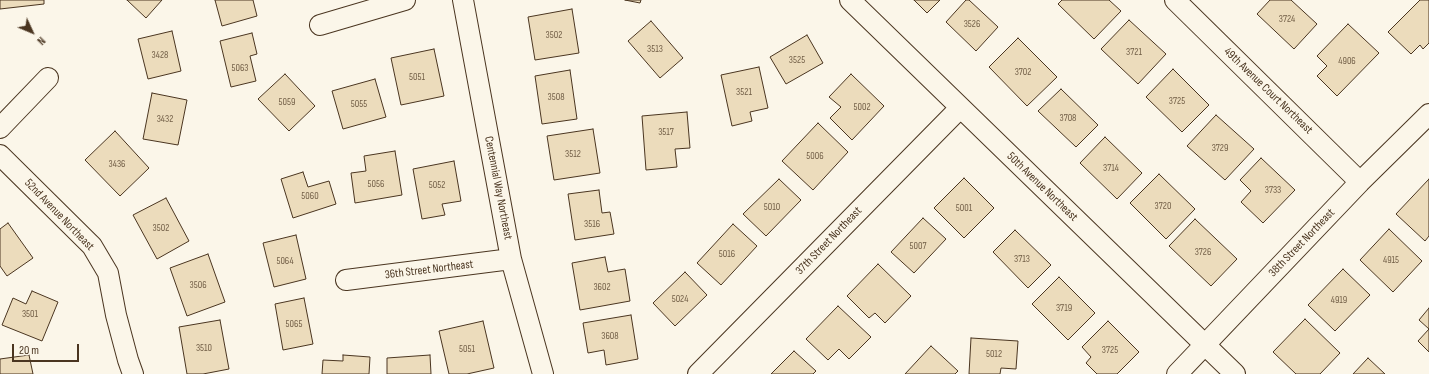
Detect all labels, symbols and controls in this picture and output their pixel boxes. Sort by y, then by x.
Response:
north arrow [12,12,52,52]
house number: 3724 [1279,13,1295,25]
house number: 3526 [964,18,980,30]
house number: 3502 [546,29,562,41]
text: N [34,34,48,47]
house number: 3513 [647,43,663,55]
street label: 49th Avenue Court Northeast [1221,45,1315,137]
house number: 3721 [1126,46,1142,58]
house number: 3428 [152,49,168,61]
house number: 3525 [789,54,805,66]
house number: 4906 [1338,55,1356,67]
house number: 5063 [231,62,249,74]
house number: 3702 [1015,66,1031,78]
house number: 5051 [409,71,425,83]
house number: 3521 [736,86,752,98]
house number: 3508 [547,91,565,103]
house number: 3725 [1169,95,1185,107]
house number: 5059 [279,96,295,108]
house number: 5055 [351,98,367,110]
house number: 5002 [853,101,871,113]
house number: 3708 [1060,112,1076,124]
house number: 3432 [157,113,173,125]
house number: 3517 [658,126,674,138]
street label: Centennial Way Northeast [481,135,515,241]
house number: 3729 [1212,142,1228,154]
house number: 3512 [565,148,581,160]
house number: 5006 [806,150,824,162]
street label: 50th Avenue Northeast [1004,150,1080,224]
house number: 3436 [109,158,125,170]
house number: 3714 [1103,162,1119,174]
street label: 52nd Avenue Northeast [21,176,97,254]
house number: 5056 [368,178,384,190]
house number: 5052 [429,179,445,191]
house number: 3733 [1265,184,1281,196]
house number: 5060 [301,190,319,202]
house number: 3720 [1155,200,1171,212]
house number: 5010 [764,201,780,213]
house number: 5001 [956,202,972,214]
street label: 37th Street Northeast [793,204,865,278]
street label: 38th Street Northeast [1266,206,1338,280]
house number: 3516 [584,218,600,230]
house number: 3502 [153,222,169,234]
house number: 5007 [910,240,926,252]
house number: 3726 [1195,246,1211,258]
house number: 5016 [719,248,735,260]
house number: 3713 [1014,253,1030,265]
house number: 4915 [1383,254,1399,266]
house number: 5064 [276,255,294,267]
street label: 36th Street Northeast [384,257,474,283]
house number: 3506 [189,279,207,291]
house number: 3602 [593,281,611,293]
house number: 5024 [672,293,688,305]
house number: 4919 [1331,294,1347,306]
house number: 3719 [1056,302,1072,314]
house number: 3501 [22,308,38,320]
house number: 5065 [286,318,302,330]
house number: 3608 [601,330,619,342]
scale bar [14,336,81,362]
house number: 3510 [196,342,212,354]
text: 20 m [19,343,39,358]
house number: 5051 [459,343,475,355]
house number: 3725 [1102,344,1118,356]
house number: 5012 [986,348,1002,360]

